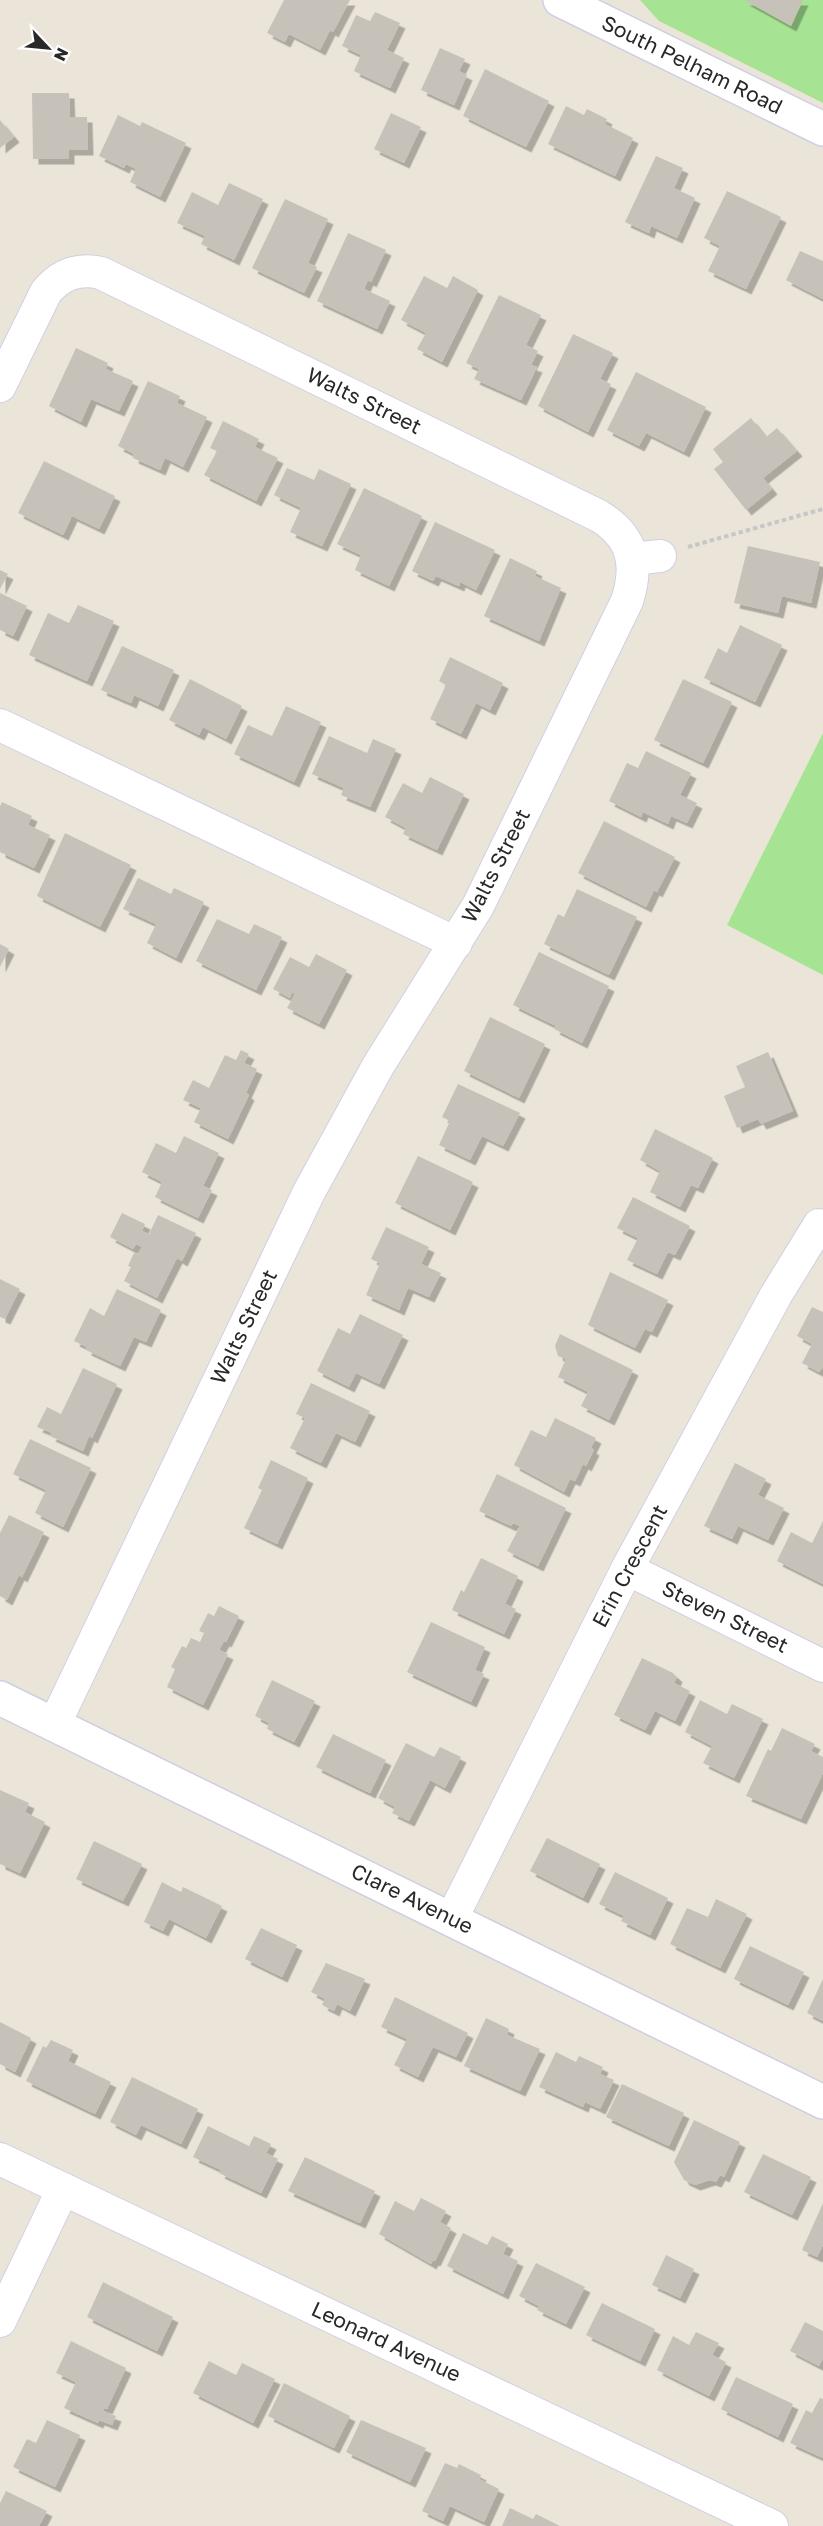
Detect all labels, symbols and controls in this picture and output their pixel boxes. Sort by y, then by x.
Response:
street label: South Pelham Road [598,9,787,119]
north arrow [18,18,78,78]
text: N [50,45,73,64]
street label: Walts Street [303,361,426,439]
street label: Walts Street [455,804,535,927]
street label: Walts Street [204,1265,282,1388]
street label: Erin Crescent [586,1500,672,1631]
street label: Steven Street [658,1574,793,1658]
street label: Clare Avenue [347,1857,478,1939]
street label: Leonard Avenue [308,2295,465,2387]

